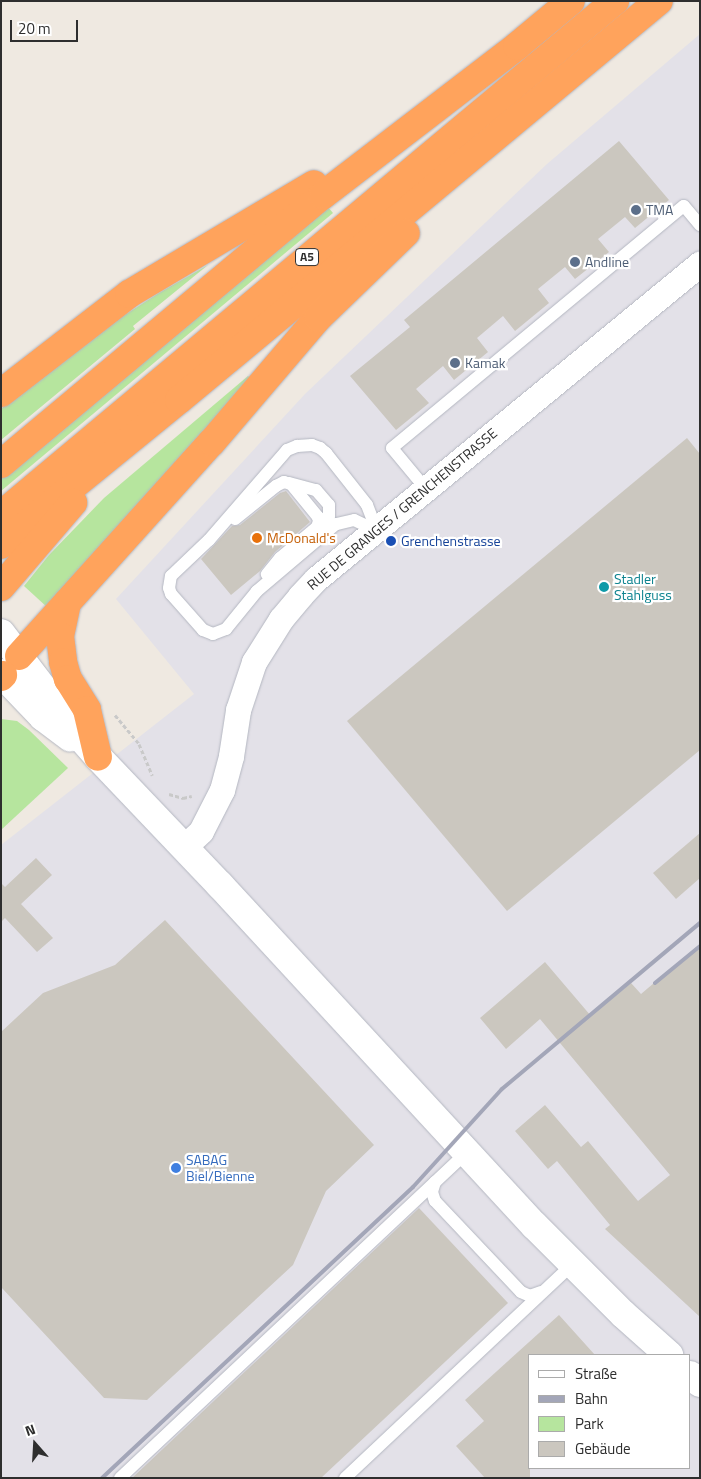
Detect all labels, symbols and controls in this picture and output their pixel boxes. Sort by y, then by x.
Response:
scale bar [12,10,80,42]
text: 20 m [18,17,51,40]
place label: TMA [646,202,673,218]
marker: TMA [630,204,642,216]
road number: A5 [294,248,320,266]
place label: Andline [585,254,629,270]
marker: Andline [569,256,581,268]
place label: Kamak [465,355,505,371]
marker: Kamak [449,357,461,369]
street label: RUE DE GRANGES / GRENCHENSTRASSE [304,425,500,593]
place label: McDonald's [267,530,336,546]
marker: McDonald's [251,532,263,544]
place label: Grenchenstrasse [401,533,500,549]
marker: Grenchenstrasse [385,535,397,547]
place label: Stadler Stahlguss [614,571,672,604]
marker: Stadler Stahlguss [598,581,610,593]
place label: SABAG Biel/Bienne [186,1152,255,1184]
marker: SABAG Biel/Bienne [170,1162,182,1174]
legend [528,1354,691,1469]
text: Straße [575,1362,617,1385]
text: Bahn [575,1387,608,1410]
text: Park [575,1412,604,1435]
text: N [22,1418,38,1441]
north arrow [10,1419,60,1469]
text: Gebäude [575,1437,631,1460]

